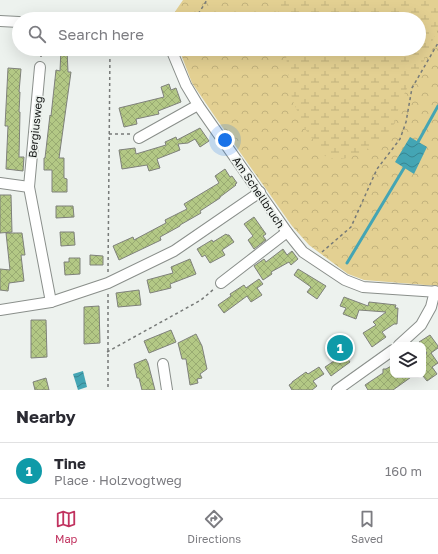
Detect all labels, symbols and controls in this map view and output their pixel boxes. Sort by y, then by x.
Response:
search box [12,12,426,56]
icon: search [26,23,48,45]
text: Search here [58,25,144,43]
street label: Bergiusweg [25,95,45,159]
your location [215,130,235,150]
street label: Am Schellbruch [230,154,288,230]
pin: 1 [327,333,353,363]
map controls [390,342,426,378]
button: layers [390,342,426,378]
text: Nearby [16,406,76,427]
text: Tine [54,454,86,472]
text: 1 [26,463,32,479]
text: 160 m [385,463,422,479]
text: Place · Holzvogtweg [54,472,182,488]
tab: Map [55,508,77,545]
tab: Directions [187,508,241,545]
tab: Saved [351,508,383,545]

